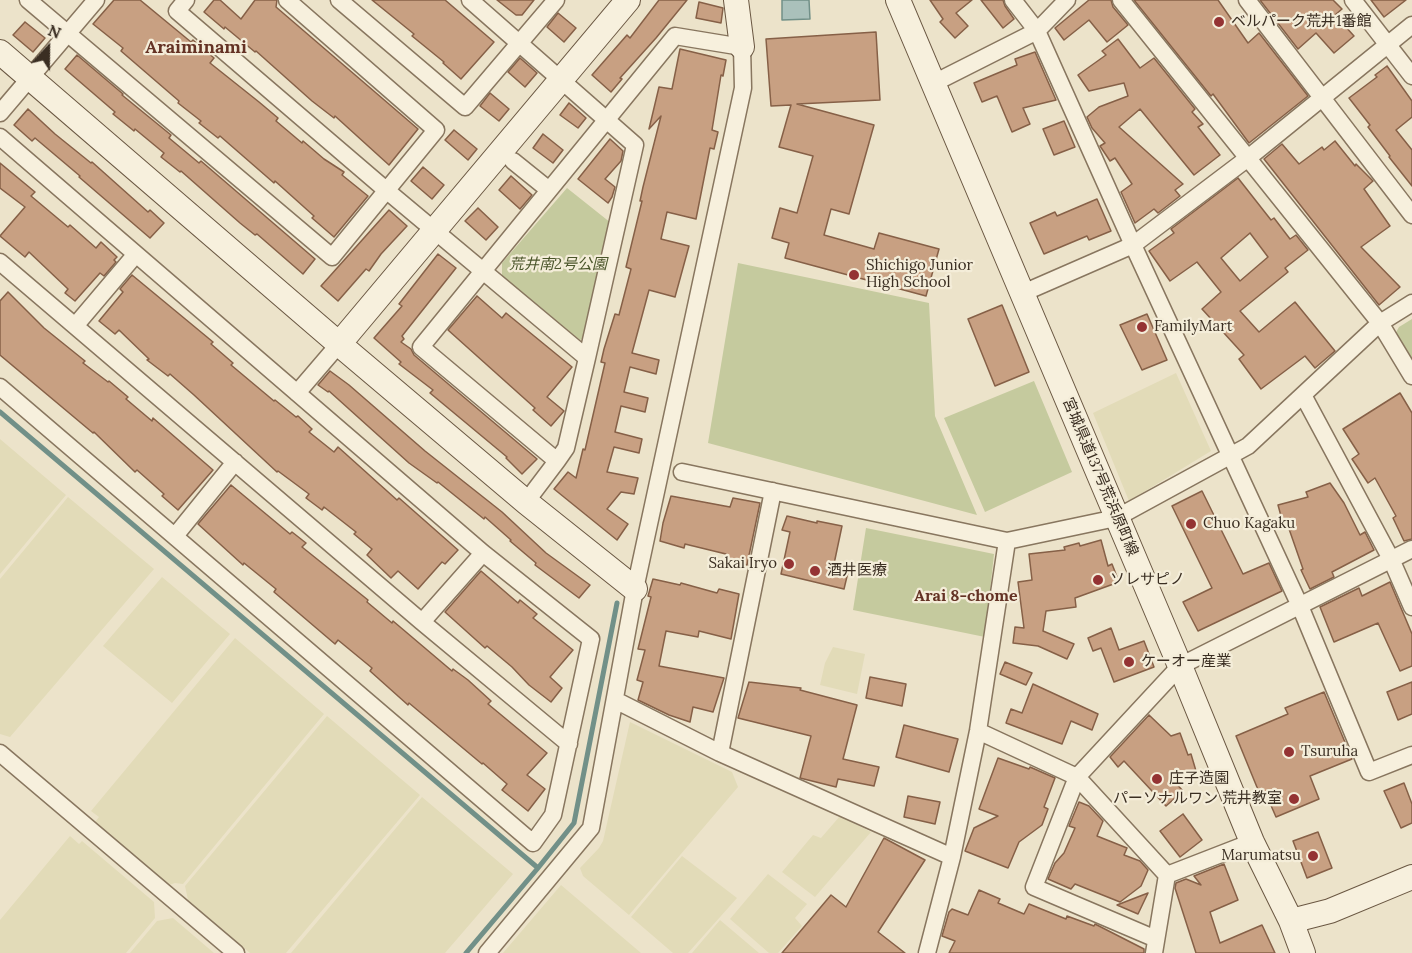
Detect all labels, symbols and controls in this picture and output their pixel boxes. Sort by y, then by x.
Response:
place label: ベルパーク荒井1番館 [1231,13,1371,31]
marker: ベルパーク荒井1番館 [1212,15,1226,29]
north arrow [18,18,78,78]
text: N [45,20,64,43]
district label: Araiminami [145,37,247,59]
park label: 荒井南2号公園 [509,256,607,274]
place label: Shichigo Junior High School [866,257,973,292]
marker: Shichigo Junior High School [847,268,861,282]
place label: FamilyMart [1154,318,1233,336]
marker: FamilyMart [1135,320,1149,334]
street label: 宮城県道137号荒浜原町線 [1058,395,1142,559]
place label: Chuo Kagaku [1203,515,1295,533]
marker: Chuo Kagaku [1184,517,1198,531]
place label: Sakai Iryo [709,555,777,573]
marker: Sakai Iryo [782,557,796,571]
place label: 酒井医療 [827,562,887,580]
marker: 酒井医療 [808,564,822,578]
place label: ソレサピノ [1110,571,1185,589]
marker: ソレサピノ [1091,573,1105,587]
district label: Arai 8-chome [914,586,1018,606]
place label: ケーオー産業 [1141,653,1231,671]
marker: ケーオー産業 [1122,655,1136,669]
place label: Tsuruha [1301,743,1358,761]
marker: Tsuruha [1282,745,1296,759]
place label: 庄子造園 [1169,770,1229,788]
marker: 庄子造園 [1150,772,1164,786]
place label: パーソナルワン 荒井教室 [1113,790,1282,808]
marker: パーソナルワン 荒井教室 [1287,792,1301,806]
place label: Marumatsu [1221,847,1301,865]
marker: Marumatsu [1306,849,1320,863]

